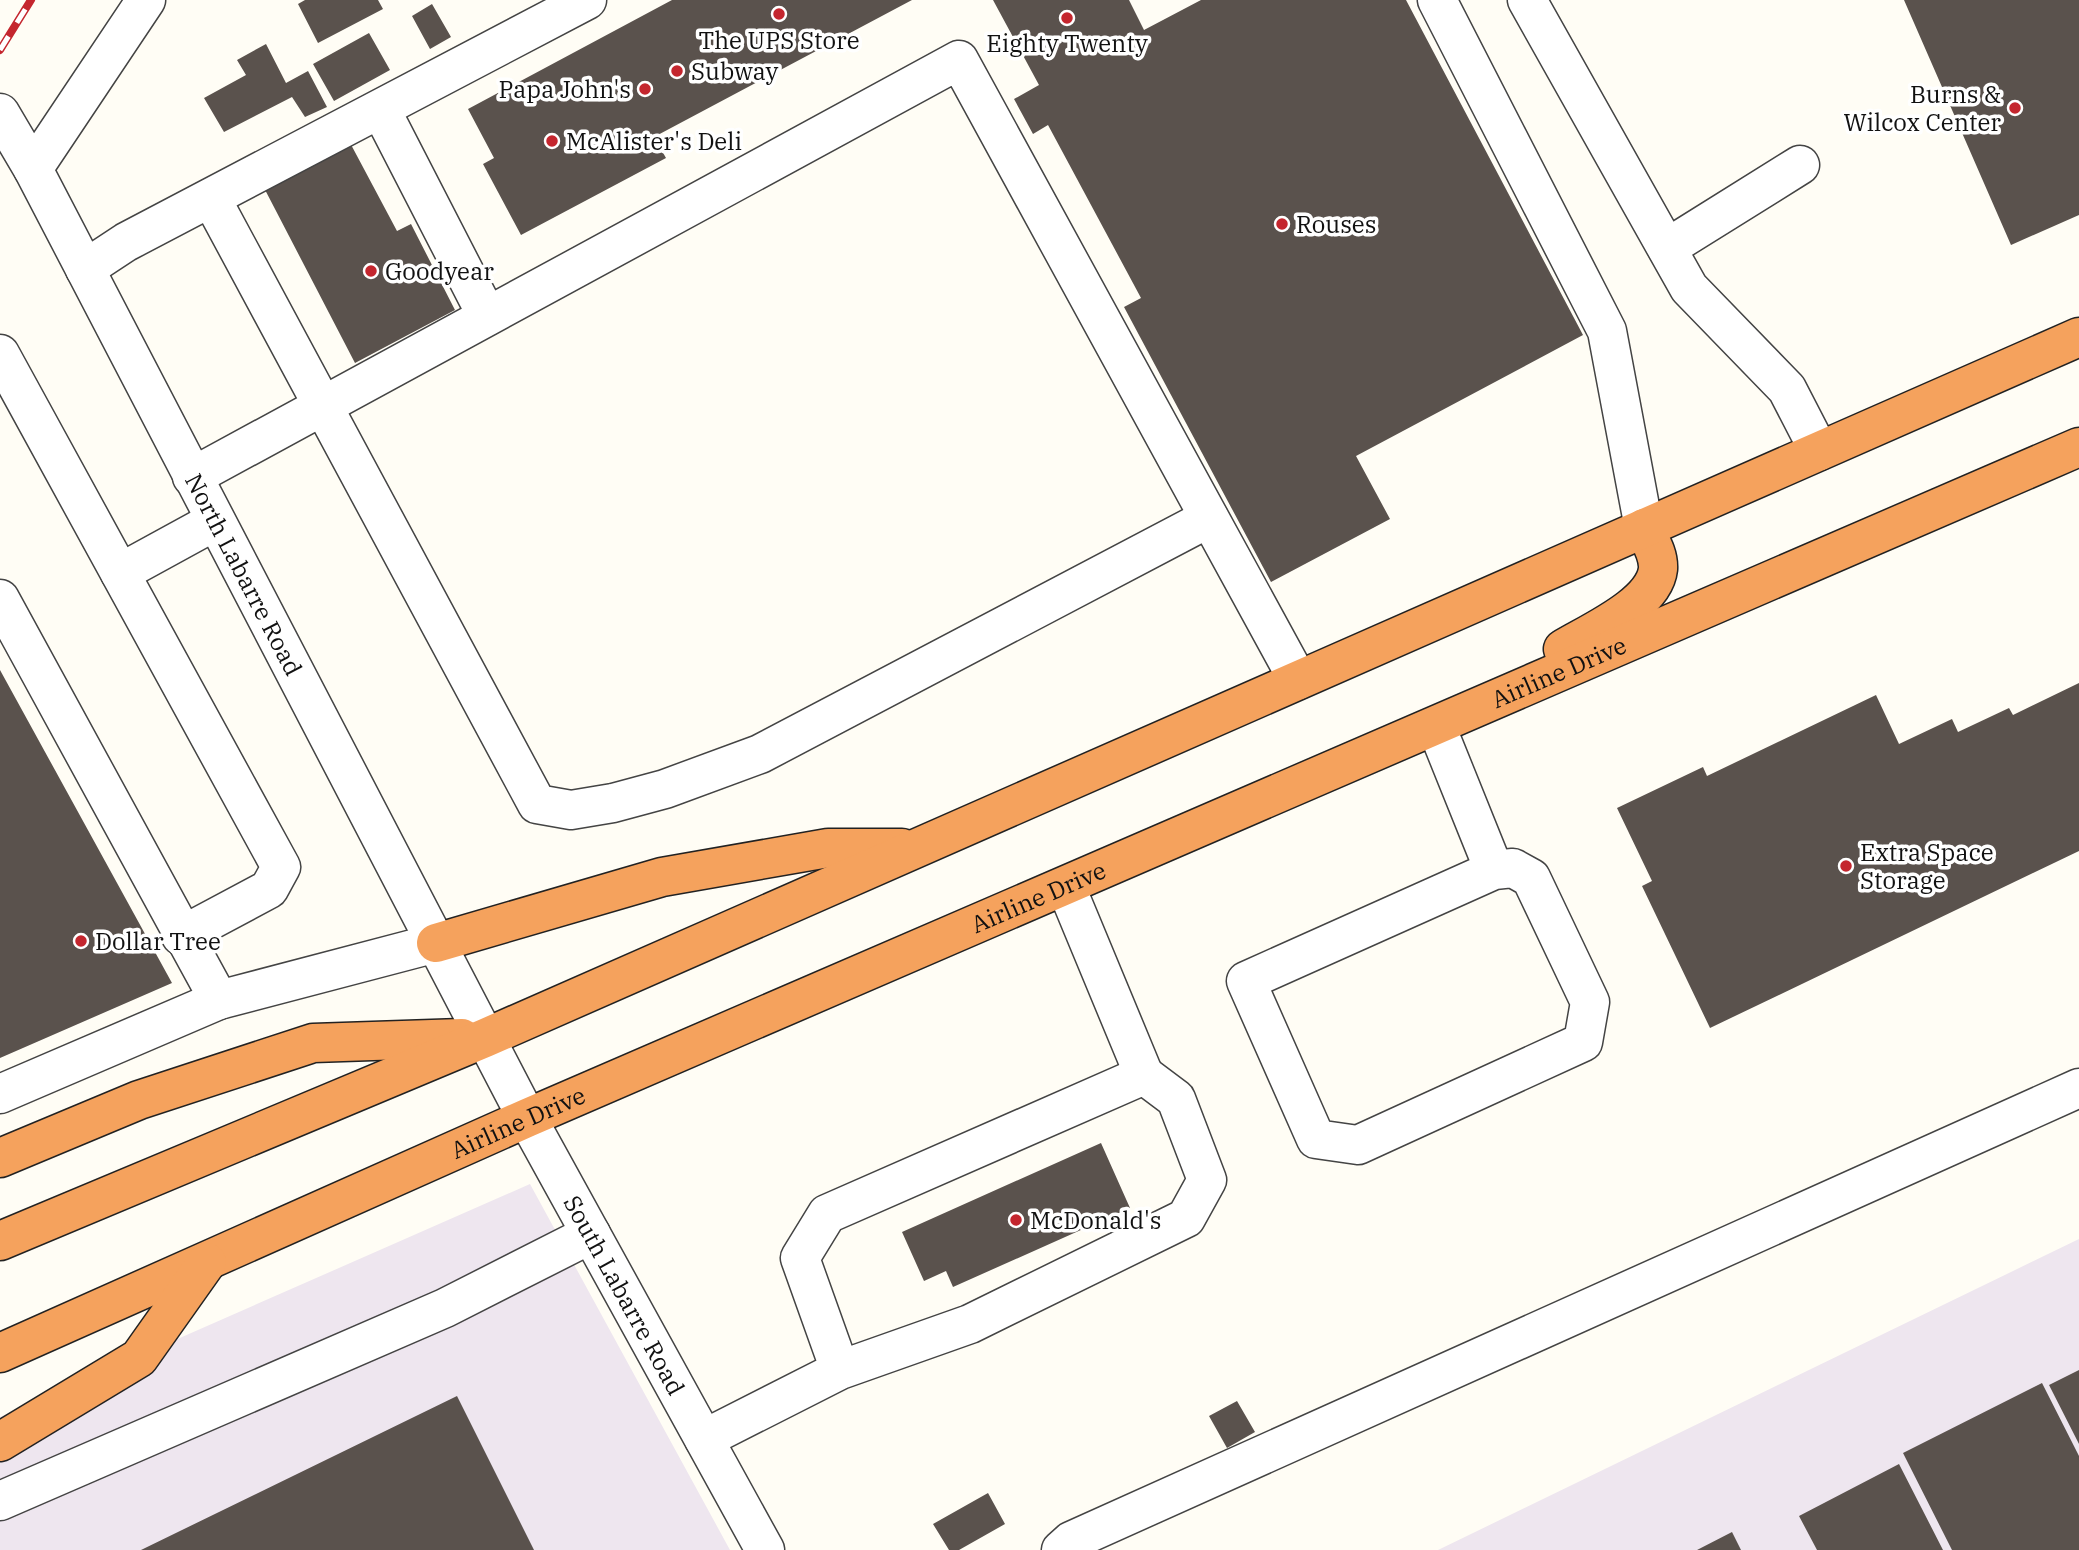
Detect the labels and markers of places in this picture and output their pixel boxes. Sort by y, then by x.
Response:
marker: The UPS Store [771,6,787,22]
marker: Eighty Twenty [1059,10,1075,26]
place label: The UPS Store [699,24,860,56]
place label: Eighty Twenty [986,27,1148,59]
place label: Subway [691,55,779,87]
marker: Subway [669,63,685,79]
place label: Papa John's [499,73,631,105]
place label: Burns & Wilcox Center [1844,78,2001,138]
marker: Papa John's [637,81,653,97]
marker: Burns & Wilcox Center [2007,100,2023,116]
place label: McAlister's Deli [566,125,742,157]
marker: McAlister's Deli [544,133,560,149]
place label: Rouses [1296,208,1376,240]
marker: Rouses [1274,216,1290,232]
place label: Goodyear [385,255,494,287]
marker: Goodyear [363,263,379,279]
place label: Extra Space Storage [1860,836,1994,896]
marker: Extra Space Storage [1838,858,1854,874]
place label: Dollar Tree [95,925,221,957]
marker: Dollar Tree [73,933,89,949]
place label: McDonald's [1030,1204,1162,1236]
marker: McDonald's [1008,1212,1024,1228]

